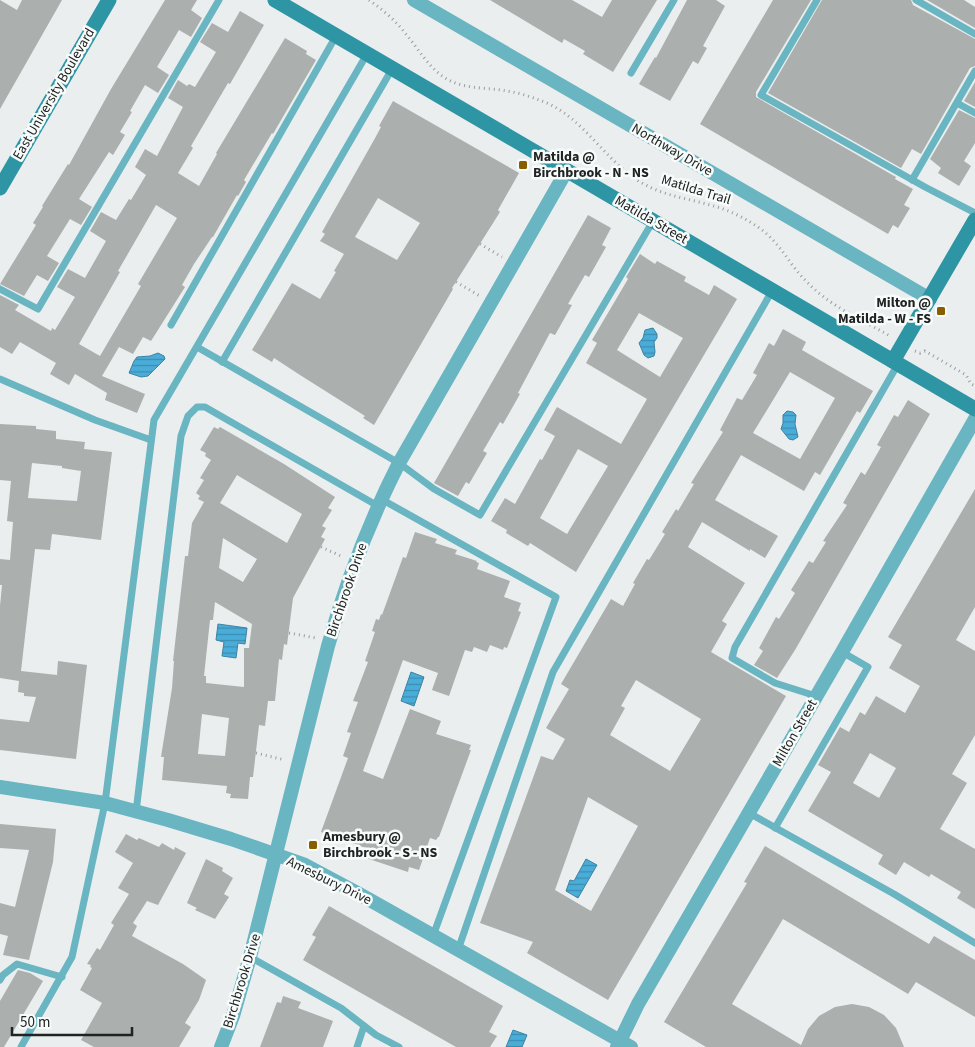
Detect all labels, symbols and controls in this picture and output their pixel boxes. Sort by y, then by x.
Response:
street label: East University Boulevard [8,24,100,164]
street label: Northway Drive [628,119,716,181]
place label: Matilda @ Birchbrook - N - NS [533,147,649,183]
marker: Matilda @ Birchbrook - N - NS [517,159,529,171]
street label: Matilda Trail [659,170,734,210]
street label: Matilda Street [611,191,692,249]
place label: Milton @ Matilda - W - FS [838,293,931,329]
marker: Milton @ Matilda - W - FS [935,305,947,317]
street label: Birchbrook Drive [322,540,372,640]
street label: Milton Street [768,695,823,770]
place label: Amesbury @ Birchbrook - S - NS [322,827,438,863]
marker: Amesbury @ Birchbrook - S - NS [307,839,319,851]
street label: Amesbury Drive [283,852,375,910]
street label: Birchbrook Drive [218,931,266,1031]
scale bar [12,1004,132,1036]
text: 50 m [20,1012,50,1033]

